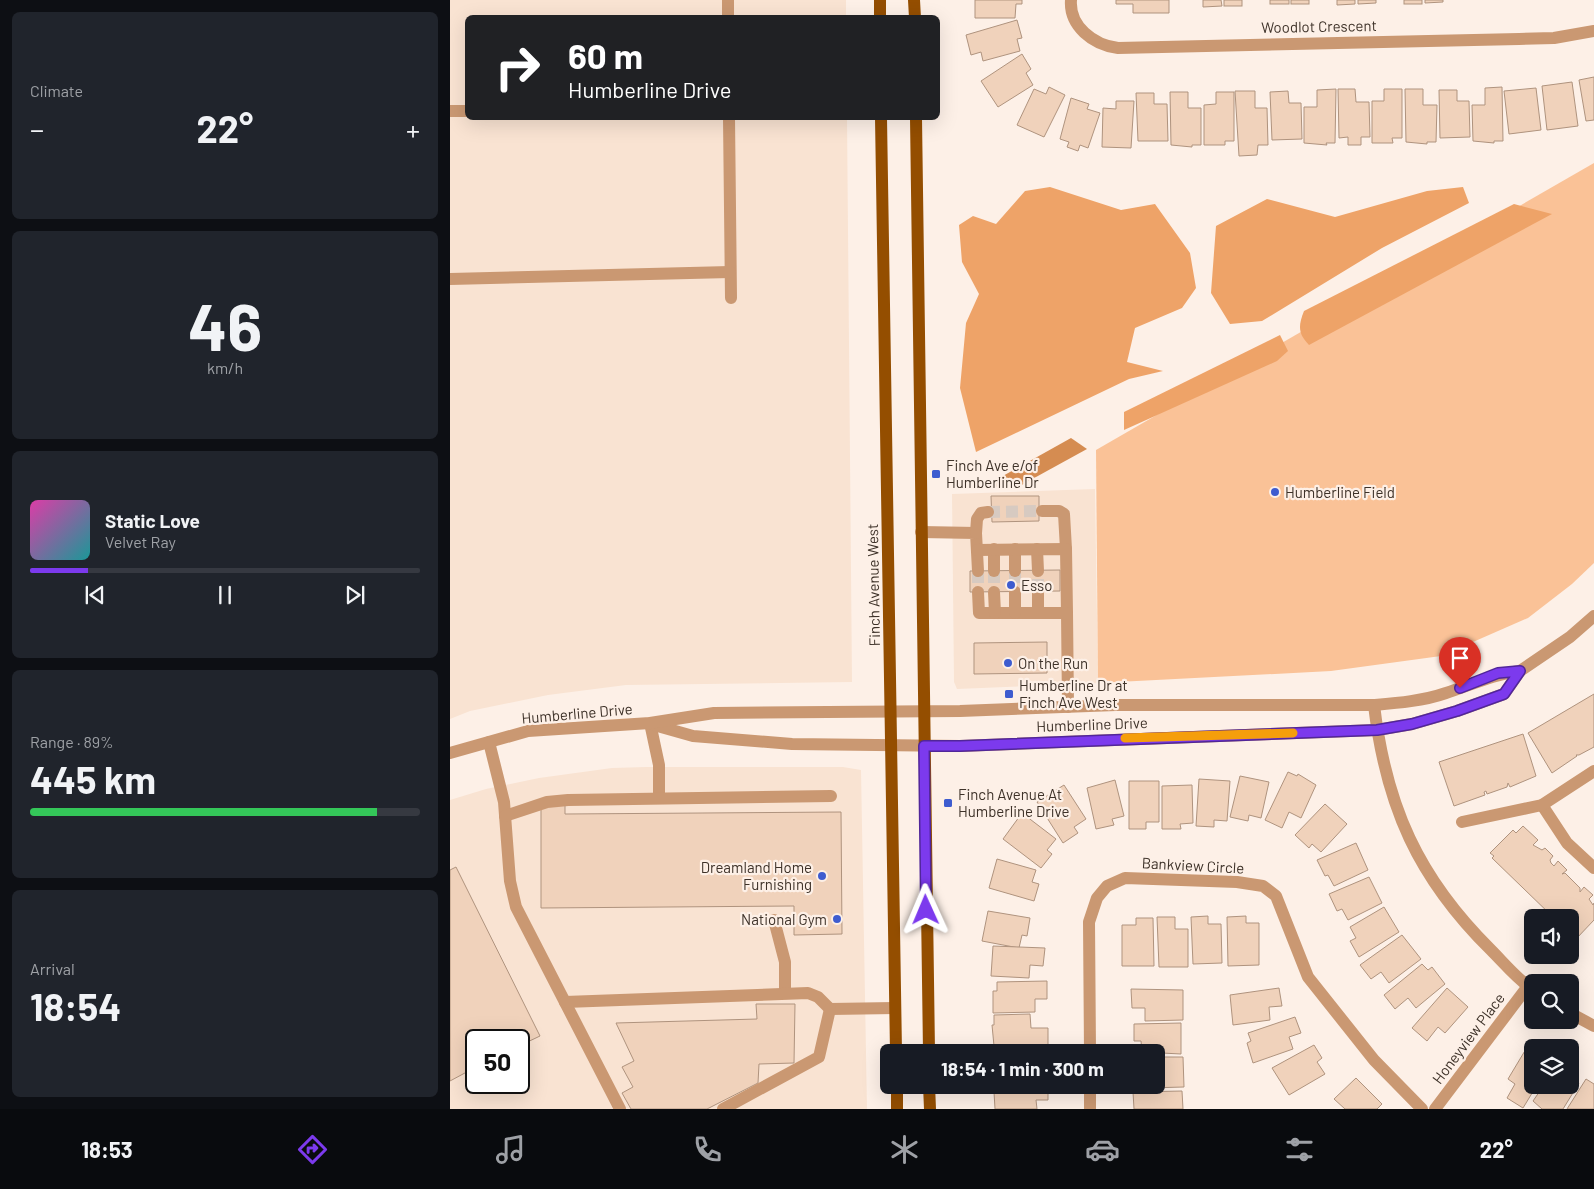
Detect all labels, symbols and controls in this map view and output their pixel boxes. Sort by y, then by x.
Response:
street label: Woodlot Crescent [1261,16,1377,36]
text: 60 m [568,34,643,76]
icon: right [485,35,550,100]
text: Humberline Drive [568,76,731,102]
text: Climate [30,81,83,100]
text: 22° [197,105,253,151]
text: − [30,112,44,146]
text: + [406,112,420,146]
text: 46 [188,286,262,364]
text: km/h [207,358,243,377]
place label: Finch Ave e/of Humberline Dr [946,456,1039,491]
marker: Finch Ave e/of Humberline Dr [930,468,942,480]
place label: Humberline Field [1285,483,1395,501]
marker: Humberline Field [1269,486,1281,498]
text: Static Love [105,509,200,532]
street label: Finch Avenue West [863,523,883,647]
text: Velvet Ray [105,532,176,551]
place label: Esso [1021,576,1052,594]
marker: Esso [1005,579,1017,591]
icon: previous [81,581,109,609]
icon: pause [211,581,239,609]
icon: next [341,581,369,609]
pin [1439,637,1481,688]
icon: arrive [1446,644,1474,672]
place label: On the Run [1018,654,1088,672]
marker: On the Run [1002,657,1014,669]
place label: Humberline Dr at Finch Ave West [1019,676,1128,711]
marker: Humberline Dr at Finch Ave West [1003,688,1015,700]
street label: Humberline Drive [521,699,633,727]
street label: Humberline Drive [1036,713,1148,735]
text: Range · 89% [30,732,114,751]
text: 445 km [30,756,156,802]
place label: Finch Avenue At Humberline Drive [958,785,1069,820]
marker: Finch Avenue At Humberline Drive [942,797,954,809]
street label: Bankview Circle [1141,853,1245,877]
place label: Dreamland Home Furnishing [701,858,812,893]
marker: Dreamland Home Furnishing [816,870,828,882]
position arrow [899,883,951,935]
map controls [1524,909,1579,1094]
button: sound [1524,909,1579,964]
place label: National Gym [741,910,827,928]
marker: National Gym [831,913,843,925]
text: Arrival [30,959,75,978]
button: search [1524,974,1579,1029]
text: 18:54 [30,983,121,1029]
street label: Honeyview Place [1428,989,1508,1087]
speed limit sign: 50 [465,1029,530,1094]
button: layers [1524,1039,1579,1094]
text: 18:54 · 1 min · 300 m [941,1057,1104,1080]
icon: directions [295,1132,330,1167]
icon: music [493,1132,528,1167]
icon: phone [690,1132,725,1167]
icon: climate [887,1132,922,1167]
icon: car [1085,1132,1120,1167]
icon: filters [1282,1132,1317,1167]
text: 18:53 [81,1136,133,1162]
text: 22° [1480,1136,1513,1162]

